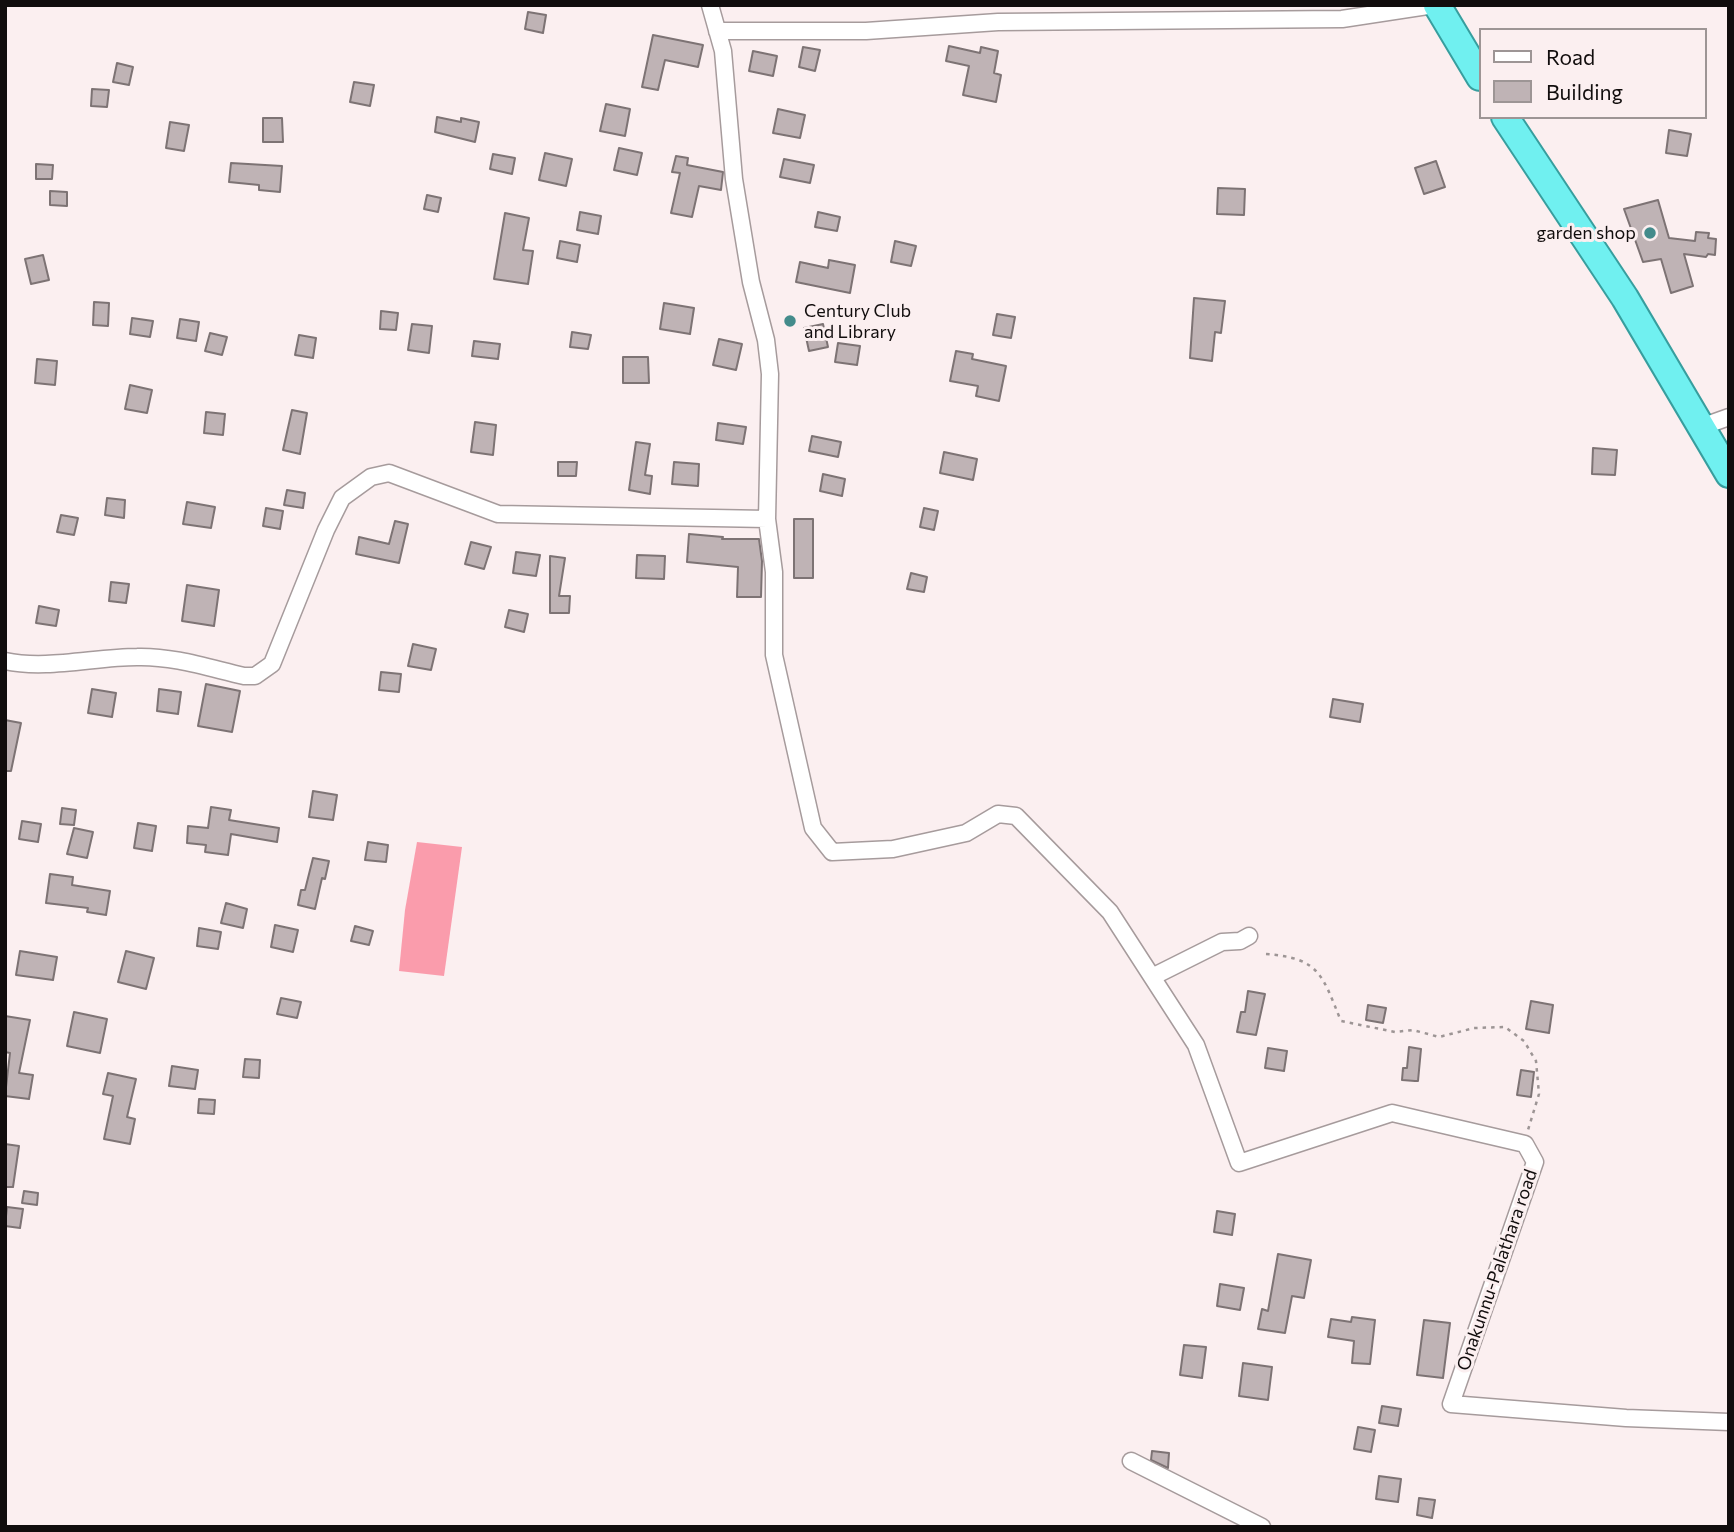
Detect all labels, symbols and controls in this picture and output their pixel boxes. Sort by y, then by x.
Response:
legend [1478,28,1706,119]
text: Road [1546,44,1595,69]
text: Building [1546,79,1623,104]
place label: garden shop [1537,222,1636,244]
marker: garden shop [1642,225,1658,241]
place label: Century Club and Library [804,300,911,342]
marker: Century Club and Library [782,313,798,329]
street label: Onakunnu-Palathara road [1452,1166,1542,1374]

